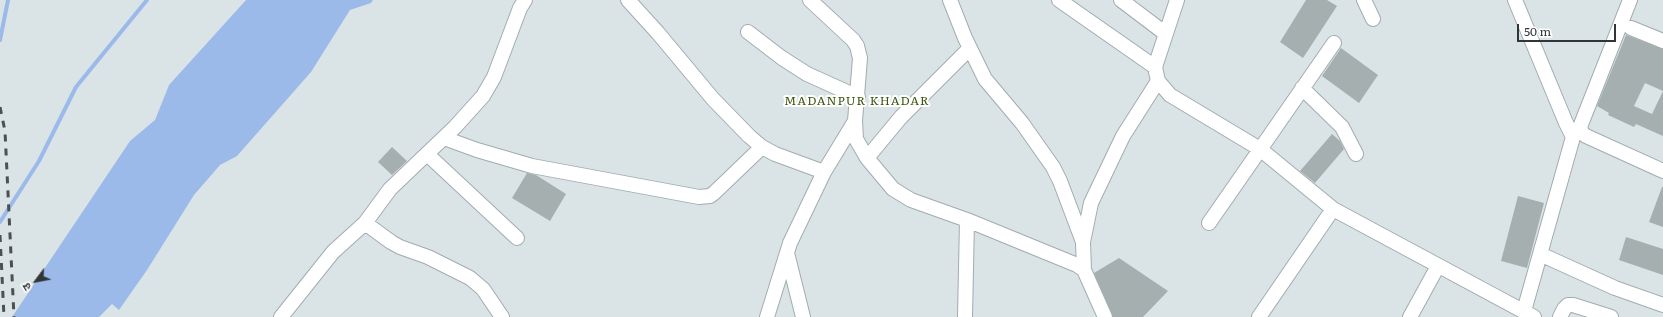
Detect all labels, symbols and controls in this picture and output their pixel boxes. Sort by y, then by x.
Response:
scale bar [1519,16,1618,42]
text: 50 m [1524,22,1551,40]
district label: MADANPUR KHADAR [784,94,930,108]
north arrow [16,261,56,301]
text: उ [17,280,34,294]

